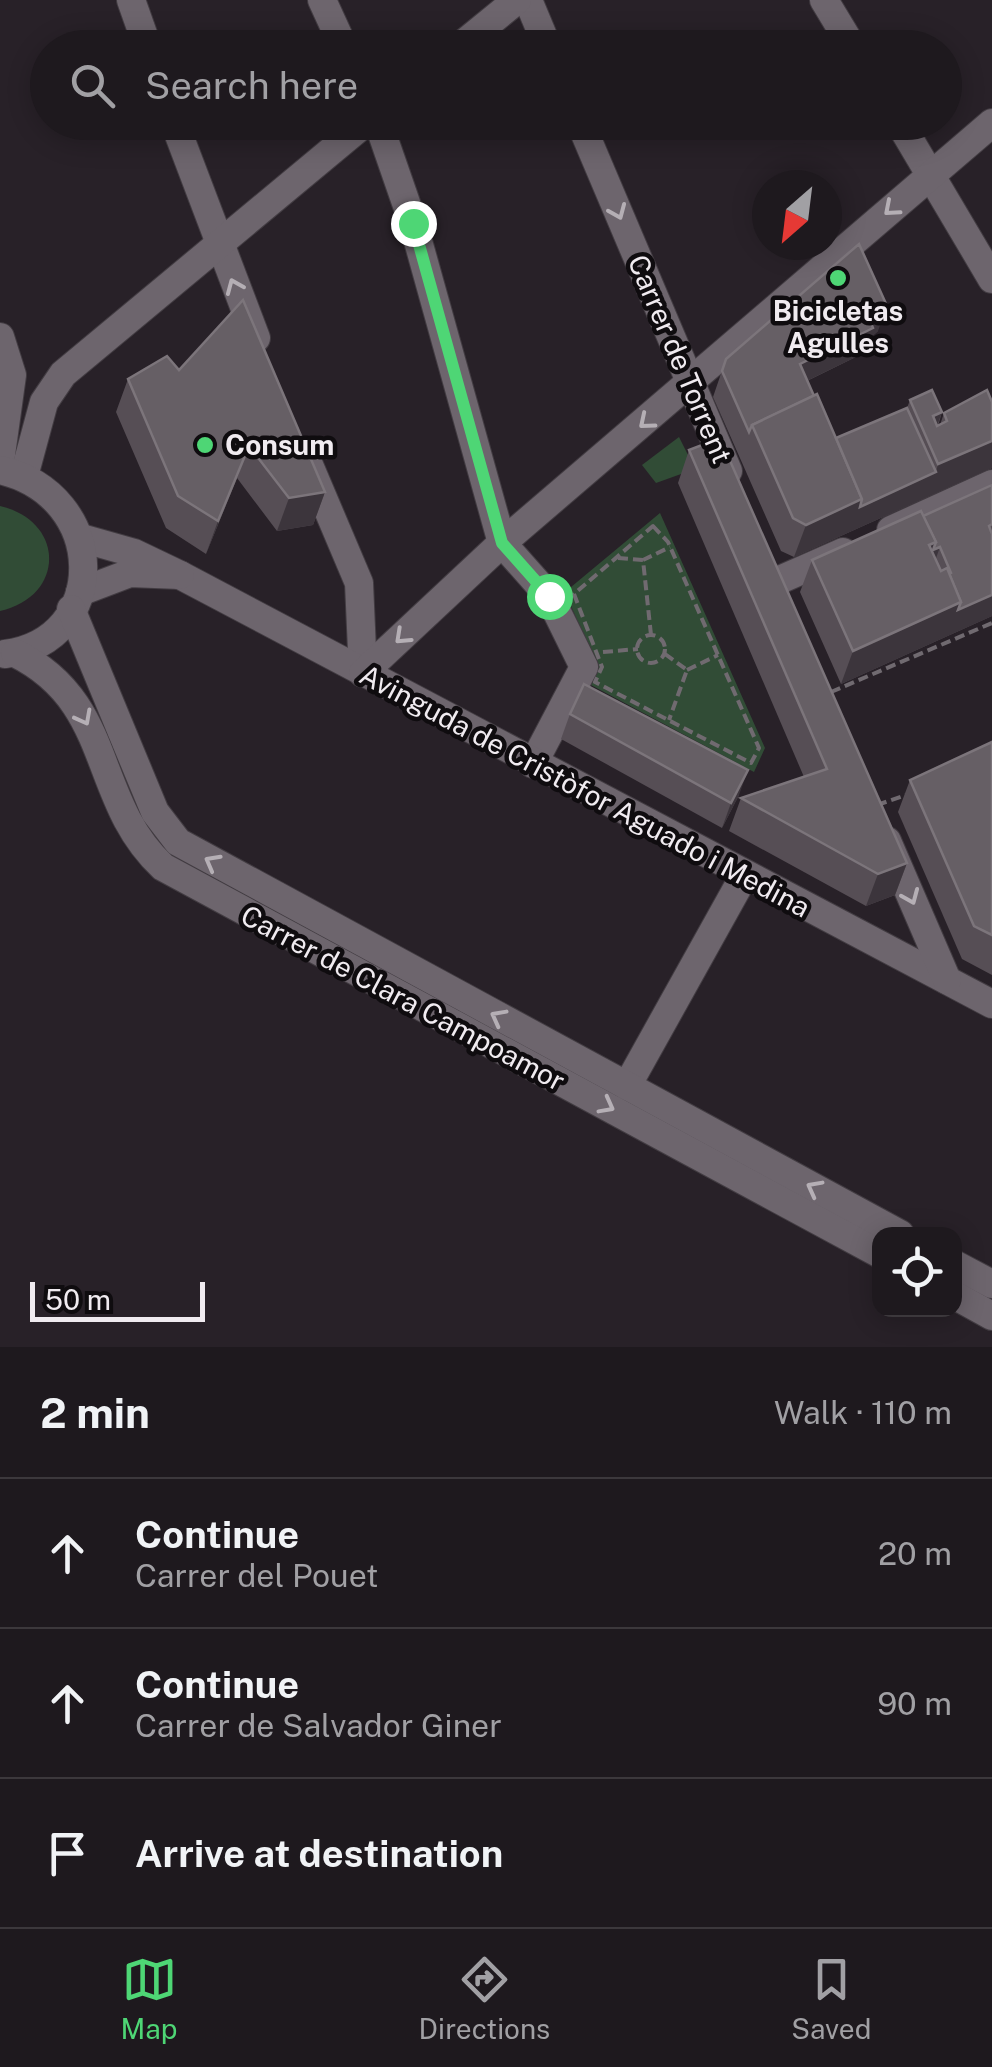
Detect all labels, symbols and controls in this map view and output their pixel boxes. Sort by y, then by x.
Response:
search box [30,30,962,140]
icon: search [65,58,120,113]
text: Search here [145,63,358,108]
north arrow [752,170,842,260]
one-way arrow [884,197,903,215]
route end [391,201,437,247]
one-way arrow [606,202,626,220]
street label: Carrer de Torrent [622,250,739,468]
marker: Bicicletas Agulles [827,267,849,289]
one-way arrow [226,278,246,296]
place label: Bicicletas Agulles [773,294,903,359]
one-way arrow [639,410,658,428]
place label: Consum [225,428,334,461]
marker: Consum [194,434,216,456]
route start [527,574,573,620]
one-way arrow [395,625,414,643]
street label: Avinguda de Cristòfor Aguado i Medina [355,657,816,924]
one-way arrow [72,707,91,725]
one-way arrow [205,854,223,874]
one-way arrow [900,887,920,905]
street label: Carrer de Clara Campoamor [236,898,571,1097]
one-way arrow [490,1009,508,1029]
one-way arrow [596,1094,614,1113]
one-way arrow [807,1181,825,1200]
map controls [872,1227,962,1317]
button: locate [872,1227,962,1317]
scale bar [30,1277,205,1322]
text: 50 m [45,1283,111,1316]
text: 2 min [40,1388,150,1437]
text: Walk · 110 m [774,1394,952,1431]
text: Continue [135,1512,299,1557]
icon: ahead [40,1526,95,1581]
text: 20 m [878,1535,952,1572]
text: Carrer del Pouet [135,1557,379,1594]
text: Continue [135,1662,299,1707]
icon: ahead [40,1676,95,1731]
text: 90 m [877,1685,952,1722]
text: Carrer de Salvador Giner [135,1707,502,1744]
icon: arrive [40,1826,95,1881]
text: Arrive at destination [135,1831,503,1876]
tab: Map [121,1952,177,2045]
tab: Directions [419,1952,550,2045]
tab: Saved [791,1952,871,2045]

